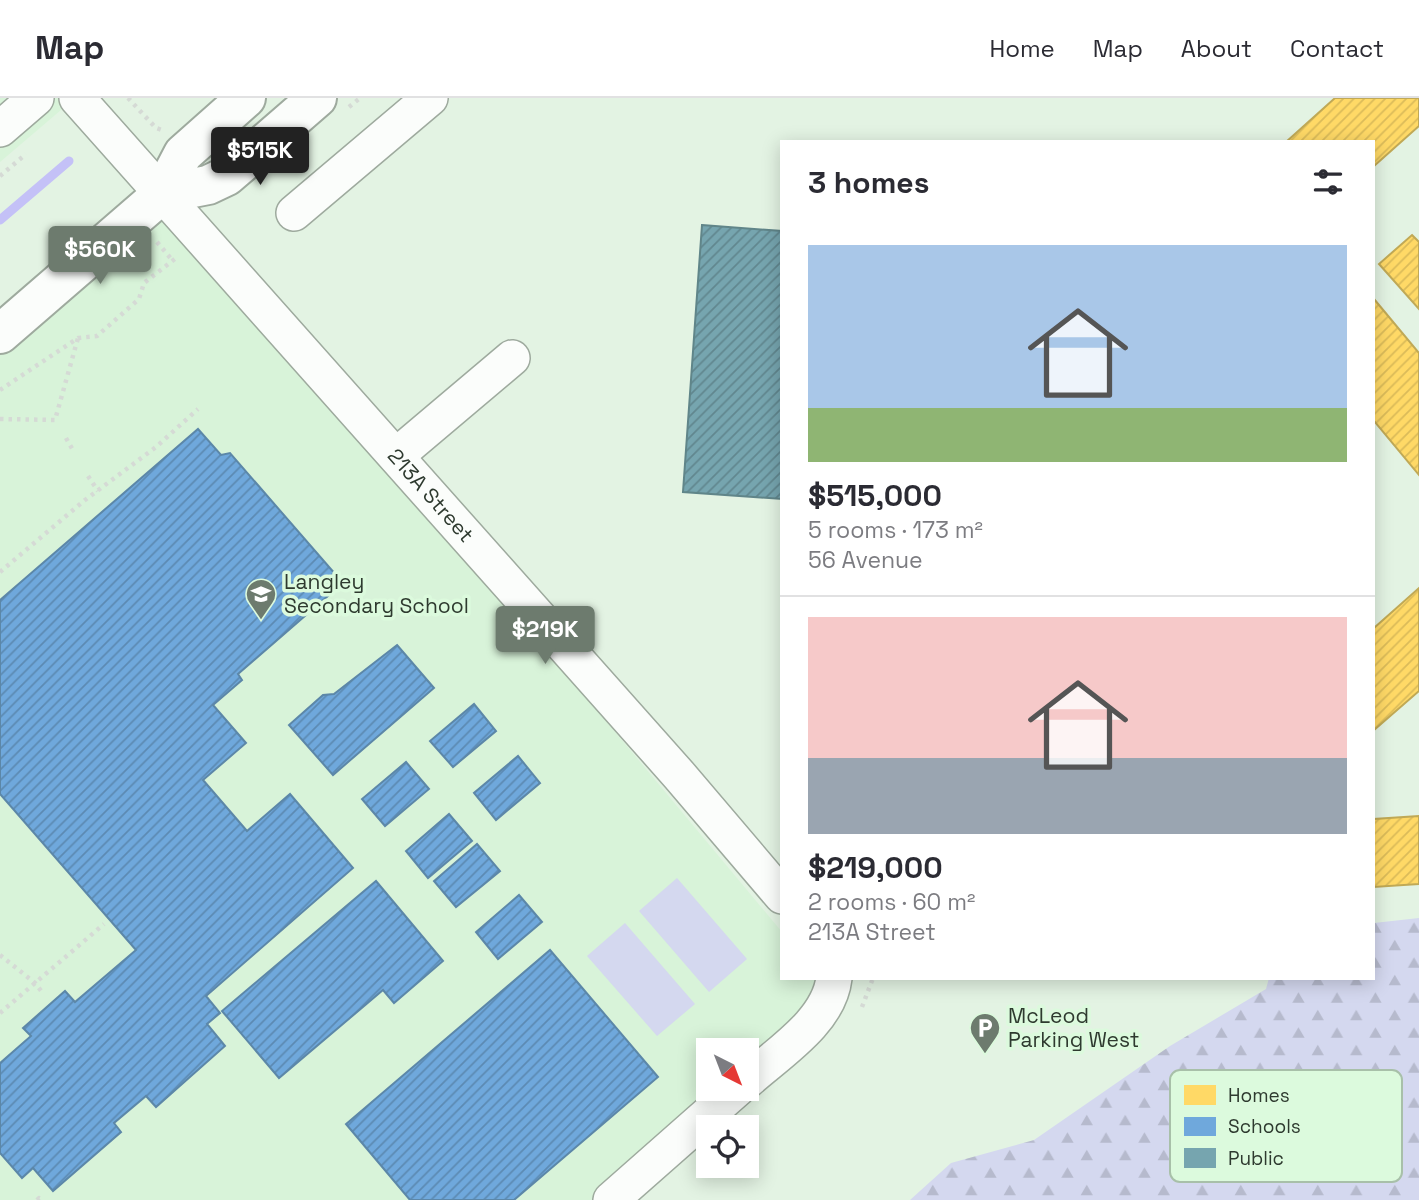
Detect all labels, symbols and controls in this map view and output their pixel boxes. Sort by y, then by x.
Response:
text: Map [35,27,104,69]
text: Home [989,33,1055,64]
text: Map [1093,33,1143,64]
text: About [1181,33,1252,64]
text: Contact [1290,33,1384,64]
pin: $515K [211,127,309,187]
text: $515K [227,135,293,165]
text: 3 homes [808,163,929,202]
icon: filters [1309,163,1347,201]
pin: $560K [51,226,149,286]
text: $560K [64,234,136,264]
icon: home [1015,290,1141,416]
street label: 213A Street [382,443,480,548]
text: $515,000 [808,476,942,515]
text: 5 rooms · 173 m² [808,515,983,545]
text: 56 Avenue [808,545,923,575]
place label: Langley Secondary School [284,568,469,619]
school or university icon: Langley Secondary School [244,577,278,621]
pin: $219K [496,606,594,666]
text: $219K [512,614,578,644]
icon: home [1015,662,1141,788]
text: $219,000 [808,848,943,887]
text: 2 rooms · 60 m² [808,887,975,917]
text: 213A Street [808,917,936,947]
place label: McLeod Parking West [1008,1002,1139,1053]
parking icon: McLeod Parking West [968,1011,1002,1055]
north arrow [696,1038,760,1101]
map controls [696,1038,759,1178]
legend [1170,1070,1402,1182]
text: Homes [1228,1083,1290,1108]
text: Schools [1228,1114,1301,1139]
button: locate [696,1115,759,1178]
text: Public [1228,1146,1284,1171]

